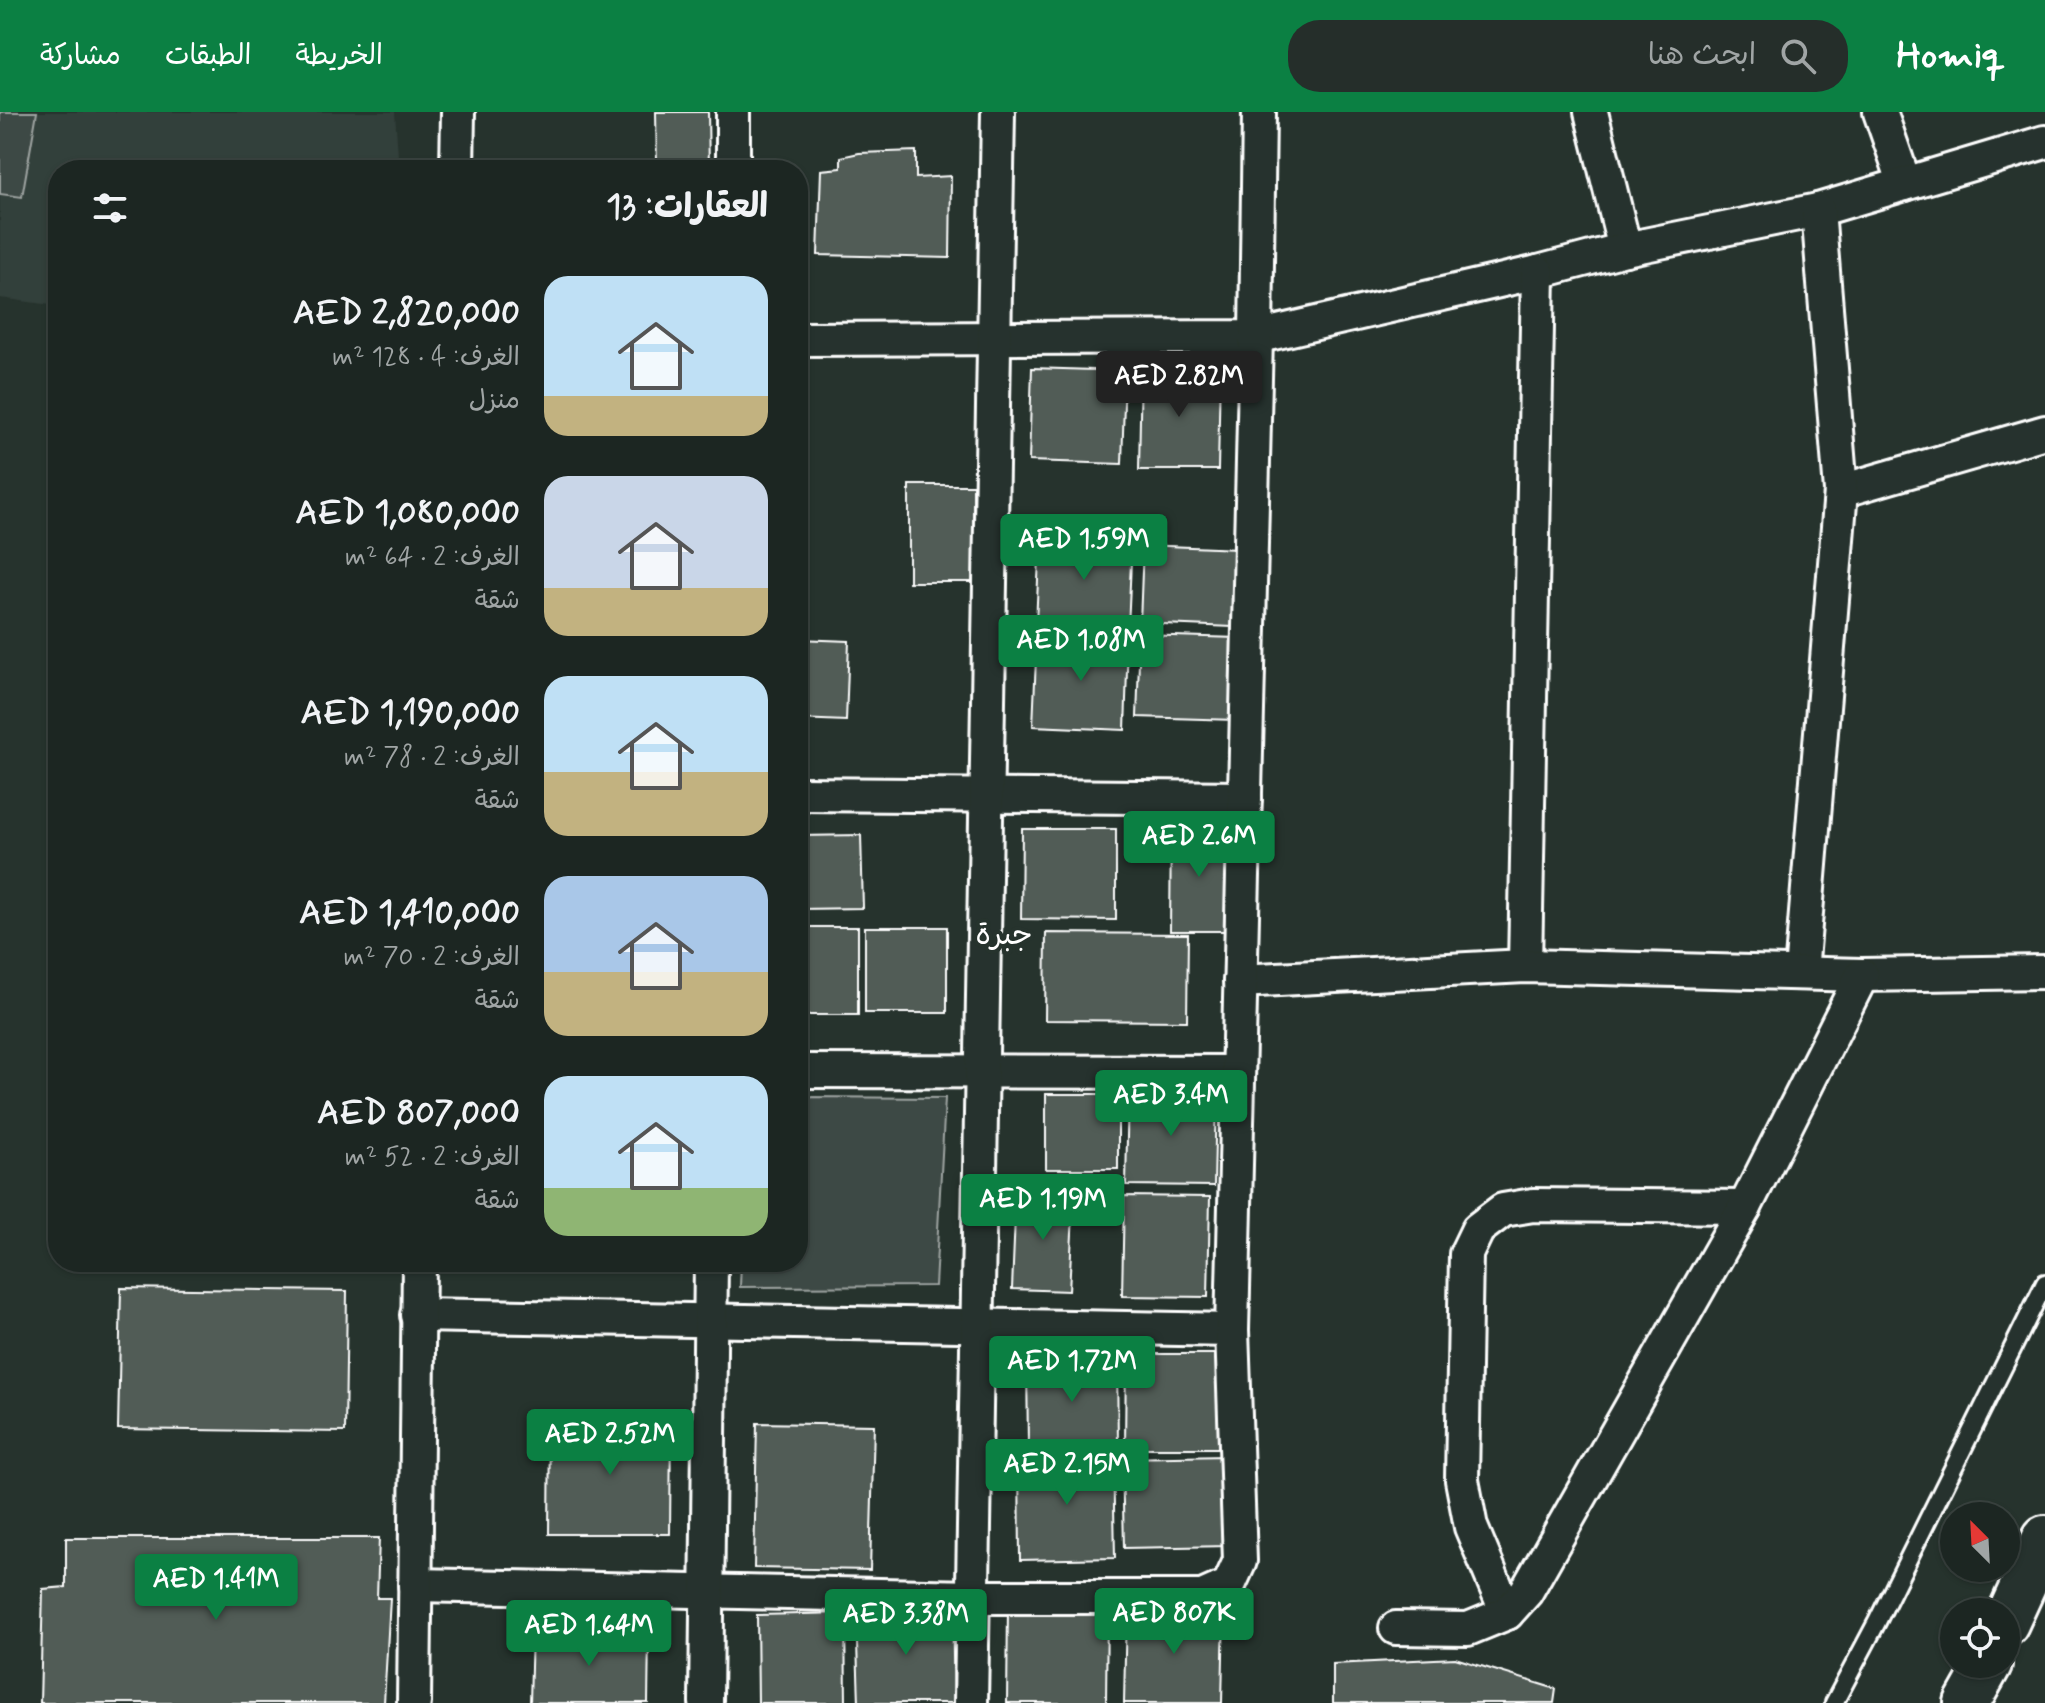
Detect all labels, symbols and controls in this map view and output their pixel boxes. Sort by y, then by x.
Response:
search box [1288,20,1848,92]
text: Homiq [1896,32,2005,81]
icon: search [1776,34,1820,78]
text: ابحث هنا [1648,36,1756,75]
text: مشاركة [40,38,121,75]
text: الطبقات [165,38,251,75]
text: الخريطة [295,38,383,75]
text: العقارات: 13 [606,185,768,230]
icon: filters [88,186,132,230]
text: AED 2,820,000 [293,291,520,336]
icon: home [608,308,704,404]
text: الغرف: 4 · 128 m² [332,341,520,375]
pin: AED 2.82M [1087,351,1271,419]
text: AED 2.82M [1114,360,1244,394]
text: منزل [469,384,520,418]
text: AED 1,080,000 [295,491,520,536]
icon: home [608,508,704,604]
pin: AED 1.59M [992,514,1176,582]
text: AED 1.59M [1018,523,1150,557]
text: الغرف: 2 · 64 m² [345,541,520,575]
text: شقة [475,584,520,618]
pin: AED 1.08M [989,615,1173,683]
text: AED 1.08M [1016,624,1146,658]
text: AED 1,190,000 [301,691,520,736]
icon: home [608,708,704,804]
text: الغرف: 2 · 78 m² [344,741,520,775]
text: شقة [475,784,520,818]
pin: AED 2.6M [1116,811,1282,879]
text: AED 2.6M [1142,820,1256,854]
text: AED 1,410,000 [299,891,520,936]
icon: home [608,908,704,1004]
district label: جبرة [975,916,1033,955]
text: الغرف: 2 · 70 m² [343,941,520,975]
text: شقة [475,984,520,1018]
pin: AED 3.4M [1088,1070,1254,1138]
text: AED 3.4M [1113,1079,1229,1113]
text: AED 807,000 [317,1091,520,1136]
icon: home [608,1108,704,1204]
text: الغرف: 2 · 52 m² [345,1141,520,1175]
pin: AED 1.19M [951,1174,1135,1242]
text: AED 1.19M [979,1183,1107,1217]
text: شقة [475,1184,520,1218]
pin: AED 1.72M [980,1336,1164,1404]
text: AED 1.72M [1007,1345,1137,1379]
pin: AED 2.52M [518,1409,702,1477]
text: AED 2.52M [545,1418,675,1452]
pin: AED 2.15M [975,1439,1159,1507]
text: AED 2.15M [1004,1448,1130,1482]
north arrow [1940,1502,2020,1582]
map controls [1940,1502,2020,1678]
pin: AED 1.41M [124,1554,308,1622]
text: AED 1.41M [153,1563,279,1597]
pin: AED 807K [1091,1588,1257,1656]
pin: AED 3.38M [814,1589,998,1657]
text: AED 807K [1113,1597,1235,1631]
text: AED 3.38M [843,1598,969,1632]
button: locate [1940,1598,2020,1678]
pin: AED 1.64M [497,1600,681,1668]
text: AED 1.64M [524,1609,654,1643]

